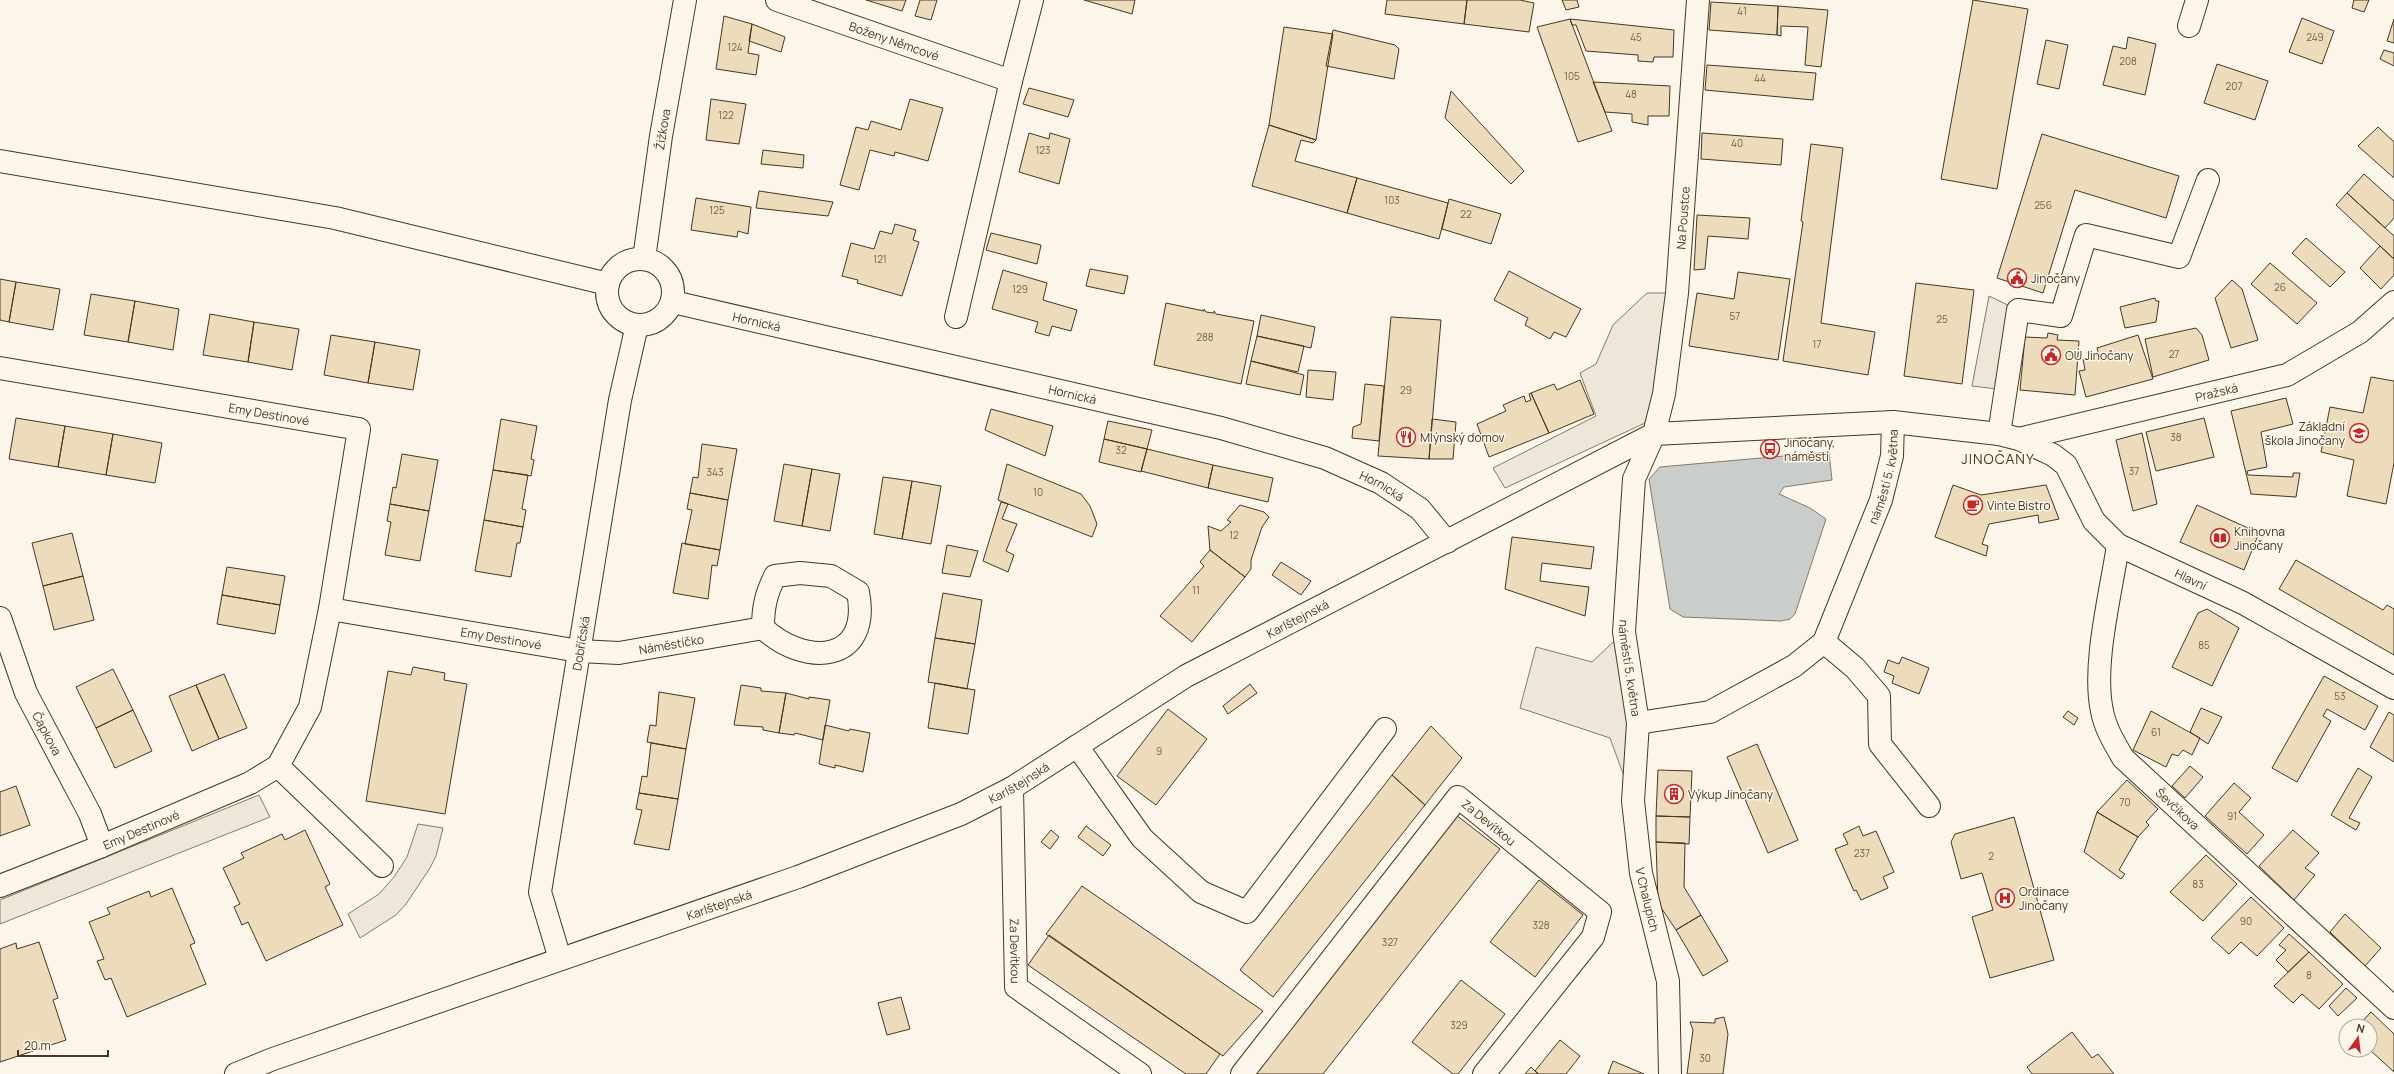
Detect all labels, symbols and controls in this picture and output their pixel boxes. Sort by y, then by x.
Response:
house number: 41 [1737,4,1747,18]
street label: Boženy Němcové [847,17,941,64]
house number: 45 [1630,30,1642,44]
house number: 249 [2306,30,2324,44]
house number: 124 [727,40,743,54]
house number: 208 [2119,54,2137,68]
house number: 105 [1564,69,1580,83]
house number: 44 [1754,71,1766,85]
house number: 207 [2226,79,2242,93]
house number: 48 [1625,87,1637,101]
street label: Žižkova [651,107,674,151]
house number: 122 [718,108,734,122]
house number: 40 [1731,136,1743,150]
house number: 123 [1035,143,1051,157]
street label: Na Poustce [1672,186,1694,250]
house number: 103 [1384,193,1400,207]
house number: 256 [2034,198,2052,212]
house number: 125 [709,203,725,217]
house number: 22 [1460,207,1472,221]
house number: 121 [873,252,887,266]
public building icon: Jinočany [2006,267,2028,289]
place label: Jinočany [2031,270,2081,287]
house number: 26 [2274,280,2286,294]
house number: 129 [1012,282,1028,296]
street label: Hornická [731,308,783,335]
house number: 57 [1730,309,1740,323]
house number: 25 [1936,312,1948,326]
house number: 288 [1196,330,1214,344]
house number: 17 [1813,337,1821,351]
public building icon: OÚ Jinočany [2040,344,2062,366]
place label: OÚ Jinočany [2065,347,2134,364]
house number: 27 [2169,347,2179,361]
street label: Pražská [2193,379,2239,405]
street label: Hornická [1047,380,1098,408]
house number: 29 [1400,383,1412,397]
street label: Emy Destinové [227,399,311,429]
place label: Základní škola Jinočany [2265,418,2346,449]
school or university icon: Základní škola Jinočany [2348,422,2370,444]
restaurant icon: Mlýnský domov [1395,426,1417,448]
place label: Mlýnský domov [1420,429,1505,446]
street label: náměstí 5. května [1864,429,1901,527]
house number: 38 [2170,430,2182,444]
place label: Jinočany, náměstí [1784,434,1835,465]
bus stop icon: Jinočany, náměstí [1759,438,1781,460]
house number: 32 [1115,443,1127,457]
district label: JINOČANY [1961,449,2035,468]
house number: 37 [2129,464,2139,478]
house number: 343 [707,465,723,479]
street label: Hornická [1357,466,1408,505]
house number: 10 [1033,485,1043,499]
cafe icon: Vinte Bistro [1962,494,1984,516]
place label: Vinte Bistro [1987,497,2050,514]
place label: Knihovna Jinočany [2234,523,2285,554]
library icon: Knihovna Jinočany [2209,527,2231,549]
house number: 12 [1229,528,1239,542]
street label: Hlavní [2172,564,2210,594]
house number: 11 [1192,583,1200,597]
street label: Karlštejnská [1263,595,1332,642]
street label: Dobříčská [568,615,593,672]
street label: náměstí 5. května [1615,619,1645,718]
street label: Emy Destinové [460,623,543,653]
street label: Náměstíčko [637,630,705,658]
house number: 85 [2198,638,2210,652]
house number: 53 [2334,689,2346,703]
street label: Čapkova [29,708,66,758]
house number: 61 [2151,725,2161,739]
house number: 9 [1156,744,1162,758]
street label: Karlštejnská [985,758,1052,807]
building icon: Výkup Jinočany [1663,783,1685,805]
street label: Ševčíkova [2152,784,2204,833]
place label: Výkup Jinočany [1688,786,1774,803]
street label: Za Devítkou [1458,795,1520,849]
house number: 70 [2119,795,2131,809]
street label: Emy Destinové [100,806,182,853]
house number: 91 [2227,809,2237,823]
house number: 237 [1854,846,1870,860]
house number: 2 [1988,849,1994,863]
street label: V Chalupích [1632,867,1664,934]
house number: 83 [2192,877,2204,891]
place label: Ordinace Jinočany [2019,883,2069,914]
street label: Karlštejnská [684,885,754,924]
hospital icon: Ordinace Jinočany [1994,887,2016,909]
house number: 90 [2240,914,2252,928]
street label: Za Devítkou [1006,918,1024,984]
house number: 328 [1532,918,1550,932]
house number: 327 [1382,935,1398,949]
house number: 8 [2306,968,2312,982]
house number: 329 [1450,1018,1468,1032]
north arrow [2338,1018,2378,1058]
text: N [2355,1020,2367,1036]
scale bar [18,1032,108,1058]
text: 20 m [24,1037,51,1054]
house number: 30 [1699,1051,1711,1065]

